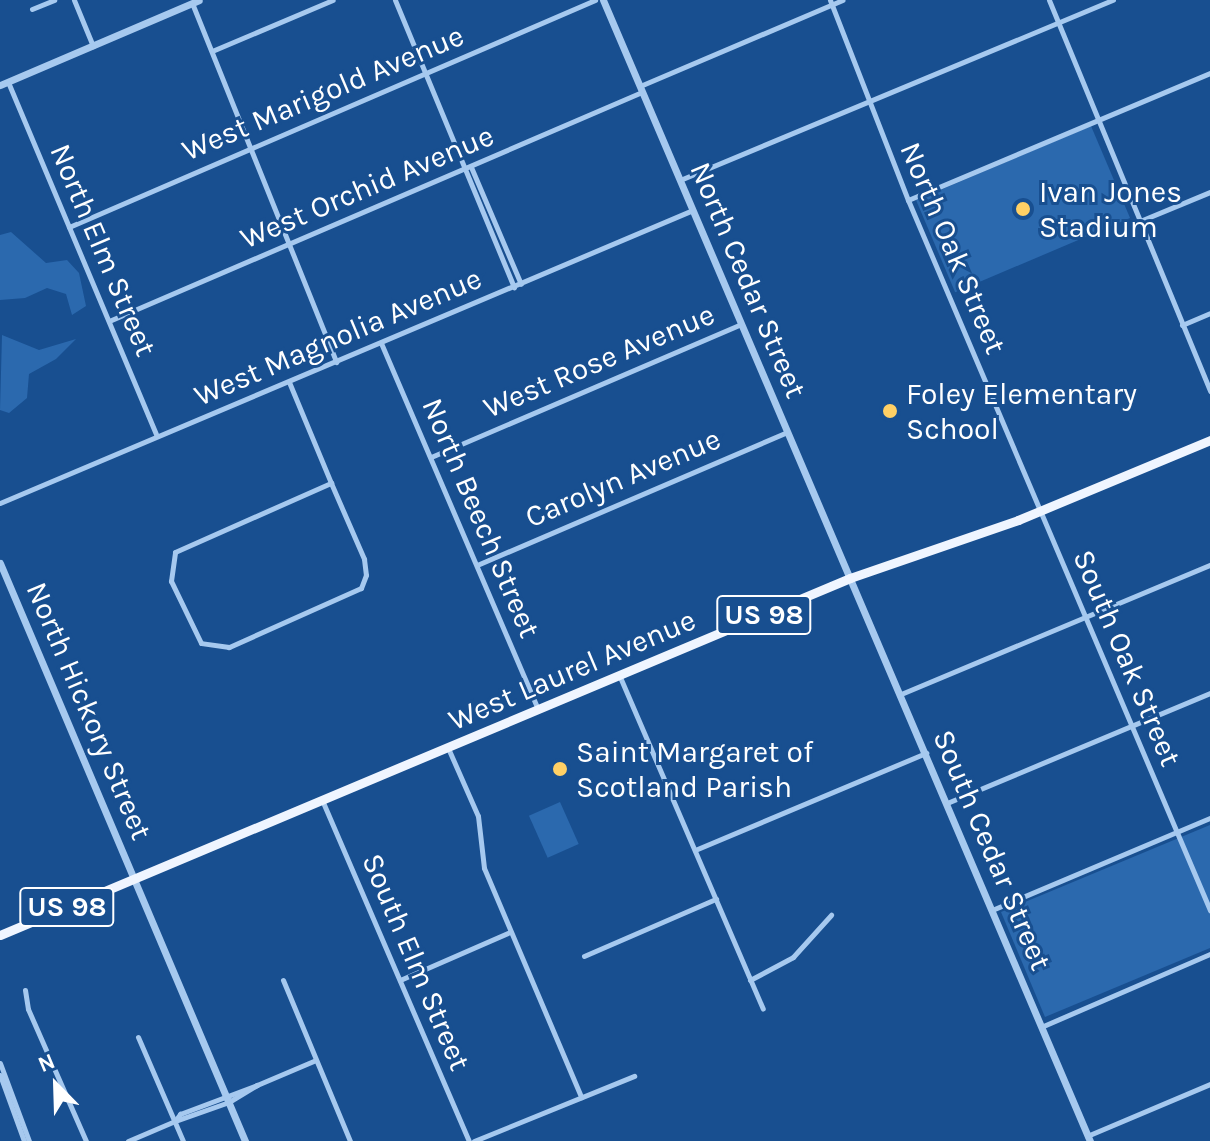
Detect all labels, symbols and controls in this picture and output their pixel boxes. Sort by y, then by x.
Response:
street label: West Marigold Avenue [177,17,469,169]
street label: West Orchid Avenue [235,117,499,257]
street label: North Oak Street [892,137,1014,359]
street label: North Elm Street [42,138,164,362]
street label: North Cedar Street [682,157,814,403]
place label: Ivan Jones Stadium [1039,174,1182,244]
marker: Ivan Jones Stadium [1014,200,1032,218]
street label: West Magnolia Avenue [189,260,487,414]
street label: West Rose Avenue [478,296,720,426]
place label: Foley Elementary School [906,376,1137,446]
street label: North Beech Street [414,393,548,643]
marker: Foley Elementary School [881,402,899,420]
street label: Carolyn Avenue [520,421,726,535]
street label: South Oak Street [1065,544,1189,772]
street label: North Hickory Street [18,577,160,845]
road number: US 98 [716,591,812,639]
street label: West Laurel Avenue [443,602,701,738]
street label: South Cedar Street [925,724,1059,976]
place label: Saint Margaret of Scotland Parish [576,734,813,804]
marker: Saint Margaret of Scotland Parish [551,760,569,778]
street label: South Elm Street [354,848,478,1076]
road number: US 98 [19,883,115,931]
north arrow [16,1045,96,1125]
text: N [34,1048,59,1078]

